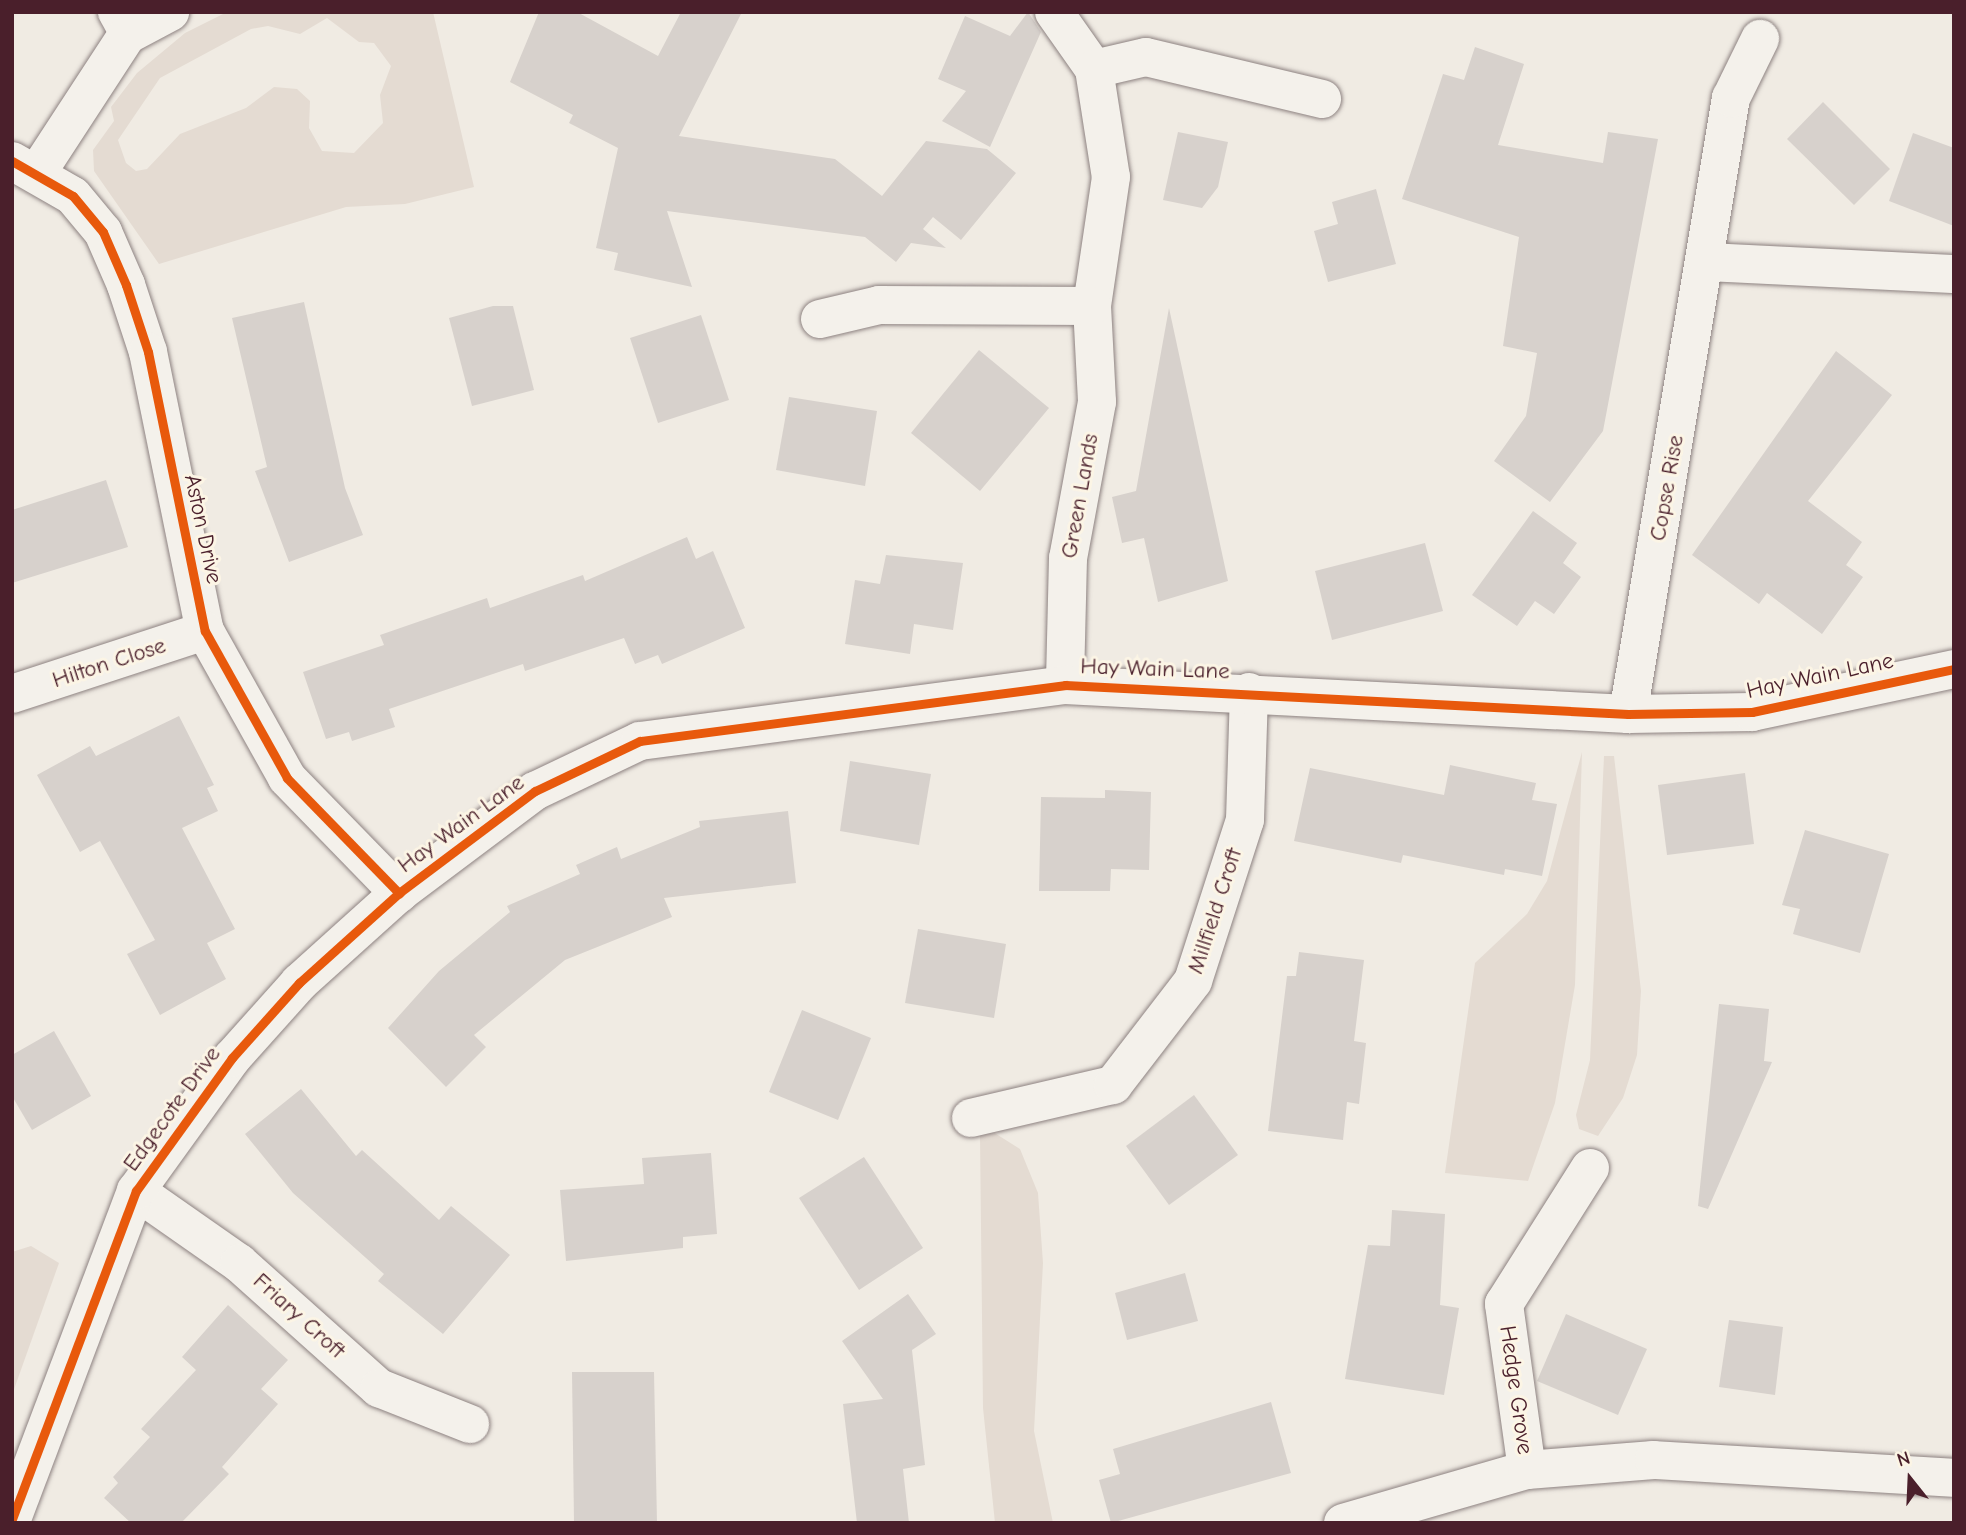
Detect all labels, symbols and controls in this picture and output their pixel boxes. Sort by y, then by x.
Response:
street label: Green Lands [1055,432,1105,560]
street label: Copse Rise [1644,433,1690,543]
street label: Aston Drive [178,472,228,586]
street label: Hilton Close [49,632,169,694]
street label: Hay Wain Lane [1744,647,1896,705]
street label: Hay Wain Lane [1080,653,1230,685]
street label: Hay Wain Lane [392,769,530,879]
street label: Millfield Croft [1182,845,1248,977]
street label: Edgecote Drive [118,1041,226,1177]
street label: Friary Croft [247,1267,351,1365]
street label: Hedge Grove [1493,1324,1539,1456]
north arrow [1875,1444,1945,1514]
text: N [1894,1447,1913,1471]

